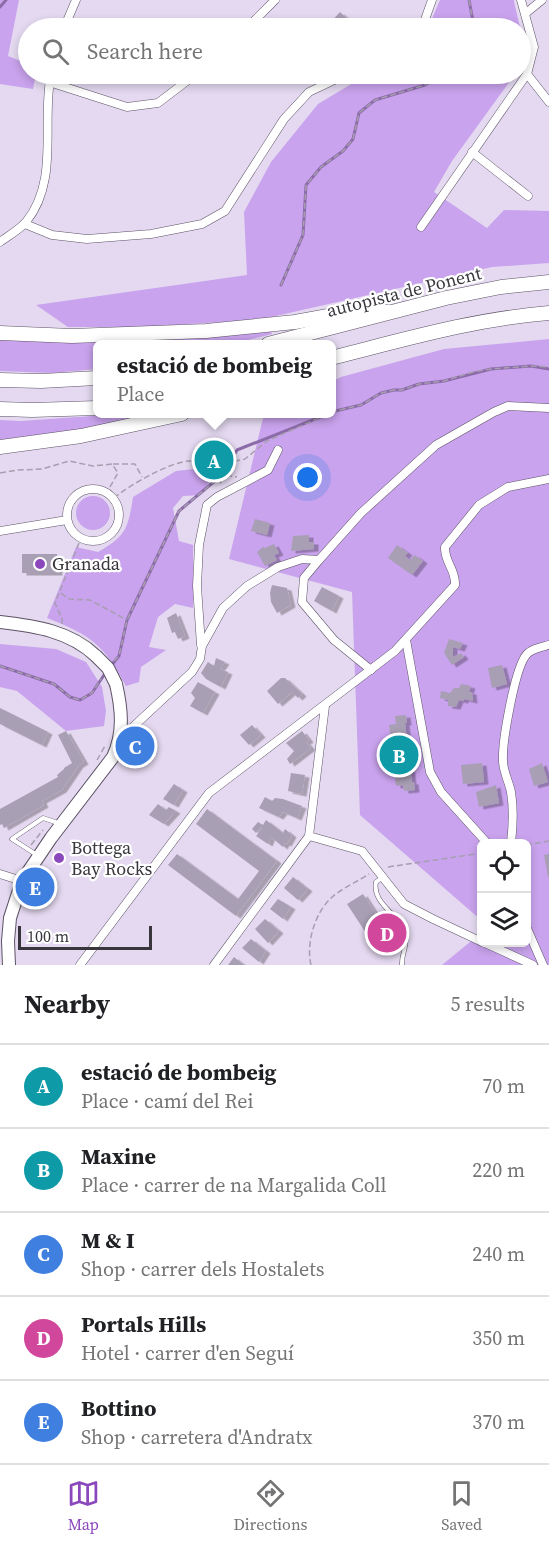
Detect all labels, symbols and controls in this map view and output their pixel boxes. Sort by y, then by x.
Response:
search box [18,18,531,84]
icon: search [39,35,72,68]
text: Search here [87,36,203,66]
street label: autopista de Ponent [324,260,484,323]
popup [93,340,336,418]
text: estació de bombeig [117,350,312,380]
text: Place [117,380,164,408]
pin: A [194,438,234,482]
your location [293,463,322,492]
place label: Granada [52,551,121,576]
marker: Granada [33,557,47,571]
pin: C [116,724,154,768]
pin: B [380,732,418,777]
place label: Bottega Bay Rocks [71,835,152,881]
map controls [477,839,531,947]
button: locate [477,839,531,893]
marker: Bottega Bay Rocks [52,851,66,865]
pin: E [15,864,54,910]
button: layers [477,893,531,947]
pin: D [368,910,406,956]
scale bar [18,923,152,950]
text: 100 m [27,925,69,947]
text: Nearby [24,986,110,1022]
text: 5 results [450,990,525,1018]
text: estació de bombeig [81,1057,277,1087]
text: A [37,1072,50,1100]
text: 70 m [482,1072,525,1100]
text: Place · camí del Rei [81,1087,253,1115]
text: Maxine [81,1141,156,1171]
text: B [37,1156,50,1184]
text: 220 m [472,1156,525,1184]
text: Place · carrer de na Margalida Coll [81,1171,386,1199]
text: M & I [81,1225,135,1255]
text: C [37,1240,50,1268]
text: 240 m [472,1240,525,1268]
text: Shop · carrer dels Hostalets [81,1255,324,1283]
text: Portals Hills [81,1309,206,1339]
text: D [36,1324,51,1352]
text: 350 m [472,1324,525,1352]
text: Hotel · carrer d'en Seguí [81,1339,294,1367]
text: Bottino [81,1393,156,1423]
text: E [38,1408,49,1436]
text: 370 m [472,1408,525,1436]
text: Shop · carretera d'Andratx [81,1423,312,1451]
tab: Map [67,1477,100,1535]
tab: Directions [233,1477,308,1535]
tab: Saved [441,1477,482,1535]

